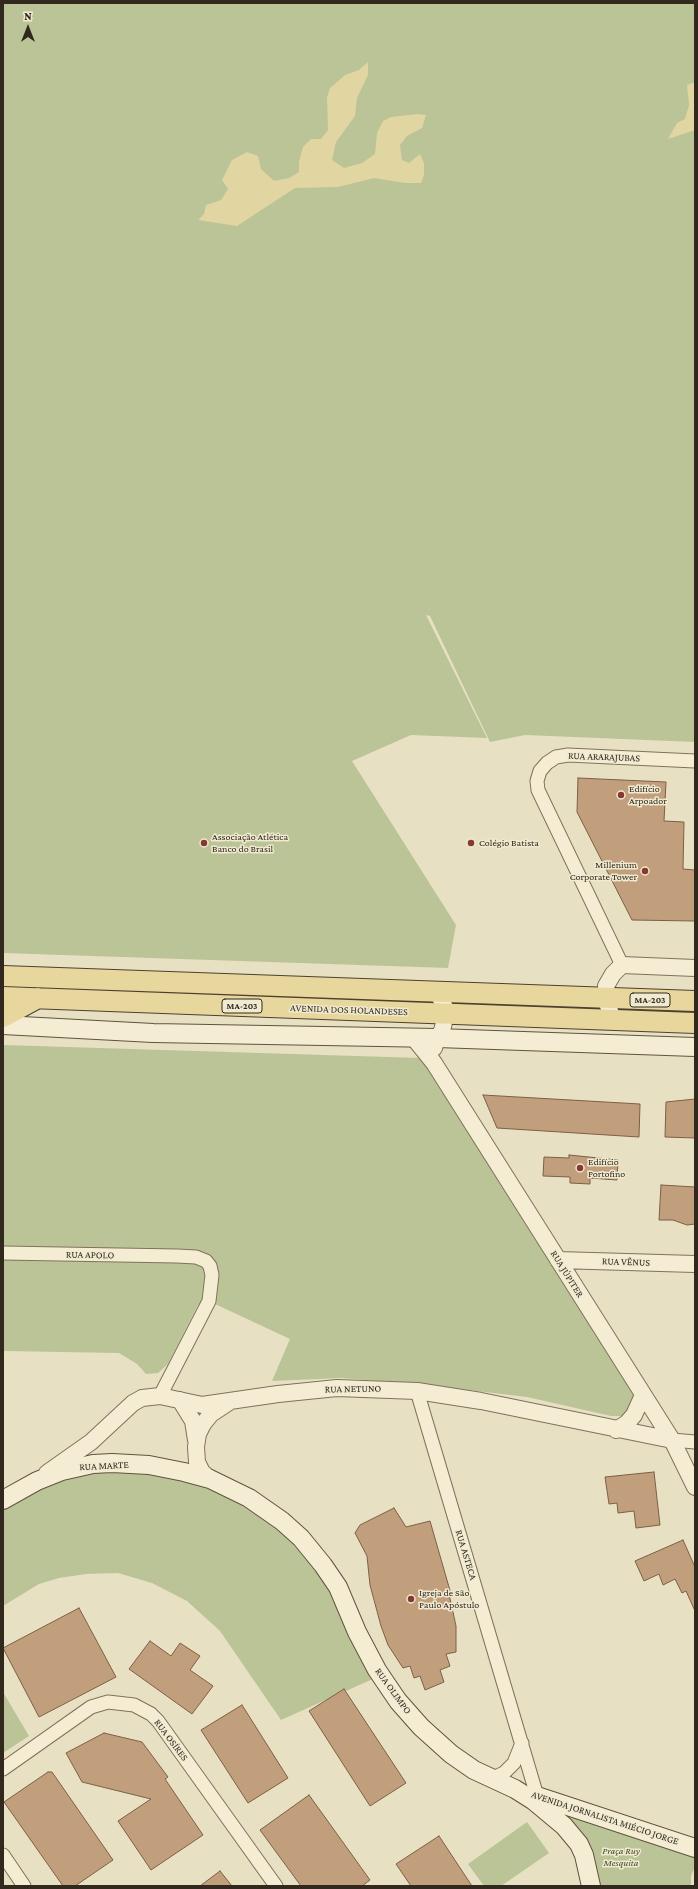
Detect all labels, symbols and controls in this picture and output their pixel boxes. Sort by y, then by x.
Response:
north arrow [8,8,48,48]
text: N [24,10,32,22]
street label: RUA ARARAJUBAS [568,750,640,764]
place label: Edifício Arpoador [629,783,667,806]
marker: Edifício Arpoador [616,790,626,800]
place label: Associação Atlética Banco do Brasil [212,831,288,854]
place label: Colégio Batista [479,837,539,849]
marker: Associação Atlética Banco do Brasil [199,838,209,848]
marker: Colégio Batista [466,838,476,848]
place label: Millenium Corporate Tower [570,859,637,882]
marker: Millenium Corporate Tower [640,866,650,876]
road number: MA-203 [630,993,670,1007]
road number: MA-203 [222,999,262,1013]
street label: AVENIDA DOS HOLANDESES [290,1002,408,1018]
place label: Edifício Portofino [588,1156,625,1180]
marker: Edifício Portofino [575,1163,585,1173]
street label: RUA JÚPITER [548,1248,586,1300]
street label: RUA APOLO [66,1249,114,1261]
street label: RUA VÊNUS [602,1255,650,1269]
street label: RUA NETUNO [325,1383,381,1395]
street label: RUA MARTE [79,1459,129,1473]
street label: RUA ASTECA [453,1528,479,1582]
place label: Igreja de São Paulo Apóstulo [419,1587,479,1610]
marker: Igreja de São Paulo Apóstulo [406,1594,416,1604]
street label: RUA OLIMPO [372,1666,414,1716]
street label: RUA OSÍRES [151,1717,191,1763]
street label: AVENIDA JORNALISTA MIÉCIO JORGE [530,1788,680,1848]
park label: Praça Ruy Mesquita [602,1845,640,1868]

